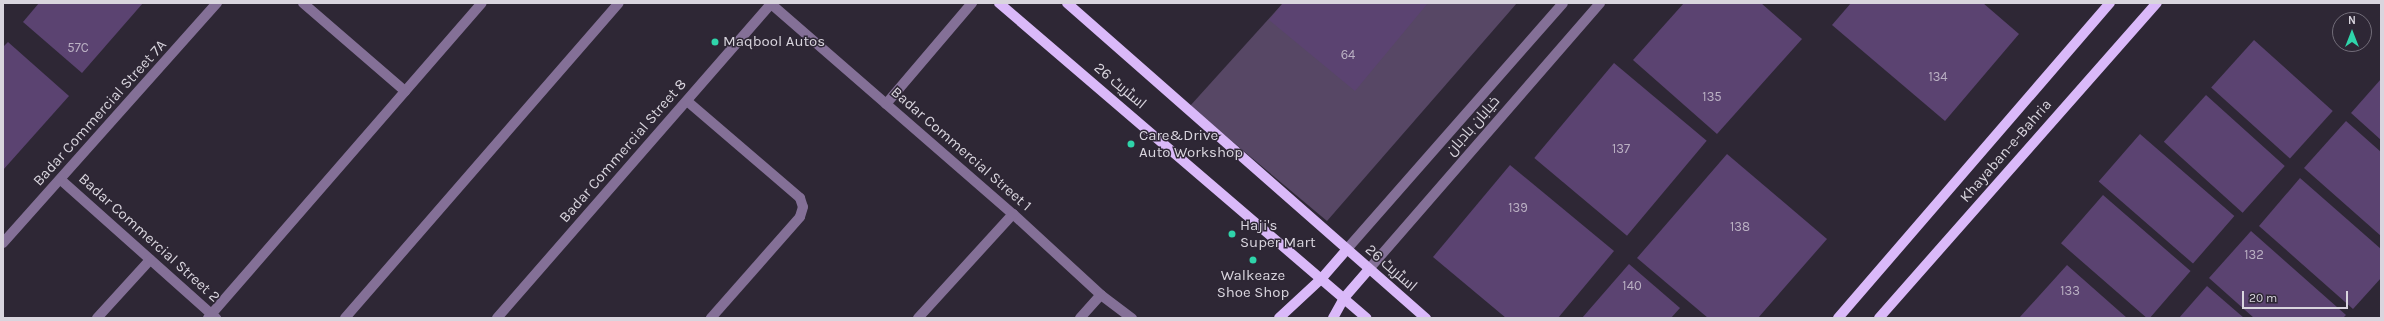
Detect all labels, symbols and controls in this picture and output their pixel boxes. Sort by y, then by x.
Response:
north arrow [2332,12,2372,52]
text: N [2348,14,2356,27]
place label: Maqbool Autos [723,33,825,51]
street label: Badar Commercial Street 7A [29,36,171,190]
marker: Maqbool Autos [710,37,720,47]
house number: 57C [67,40,89,56]
house number: 64 [1341,47,1355,63]
street label: اسٹریٹ 26 [1090,59,1150,113]
house number: 134 [1928,69,1948,85]
street label: Badar Commercial Street 8 [556,75,690,227]
street label: Badar Commercial Street 1 [887,83,1035,215]
house number: 135 [1702,89,1722,105]
street label: خیابان بادبان [1442,92,1504,160]
street label: Khayaban-e-Bahria [1956,96,2056,206]
place label: Care&Drive Auto Workshop [1139,126,1243,161]
marker: Care&Drive Auto Workshop [1126,139,1136,149]
house number: 137 [1612,141,1630,157]
street label: Badar Commercial Street 2 [75,170,223,306]
house number: 139 [1508,200,1528,216]
place label: Haji's Super Mart [1240,216,1316,251]
house number: 138 [1730,219,1750,235]
marker: Haji's Super Mart [1227,229,1237,239]
street label: اسٹریٹ 26 [1362,241,1420,295]
house number: 132 [2244,247,2264,263]
marker: Walkeaze Shoe Shop [1248,255,1258,265]
place label: Walkeaze Shoe Shop [1217,266,1289,301]
house number: 140 [1622,278,1642,294]
house number: 133 [2060,283,2080,299]
scale bar [2244,283,2350,309]
text: 20 m [2249,291,2277,305]

